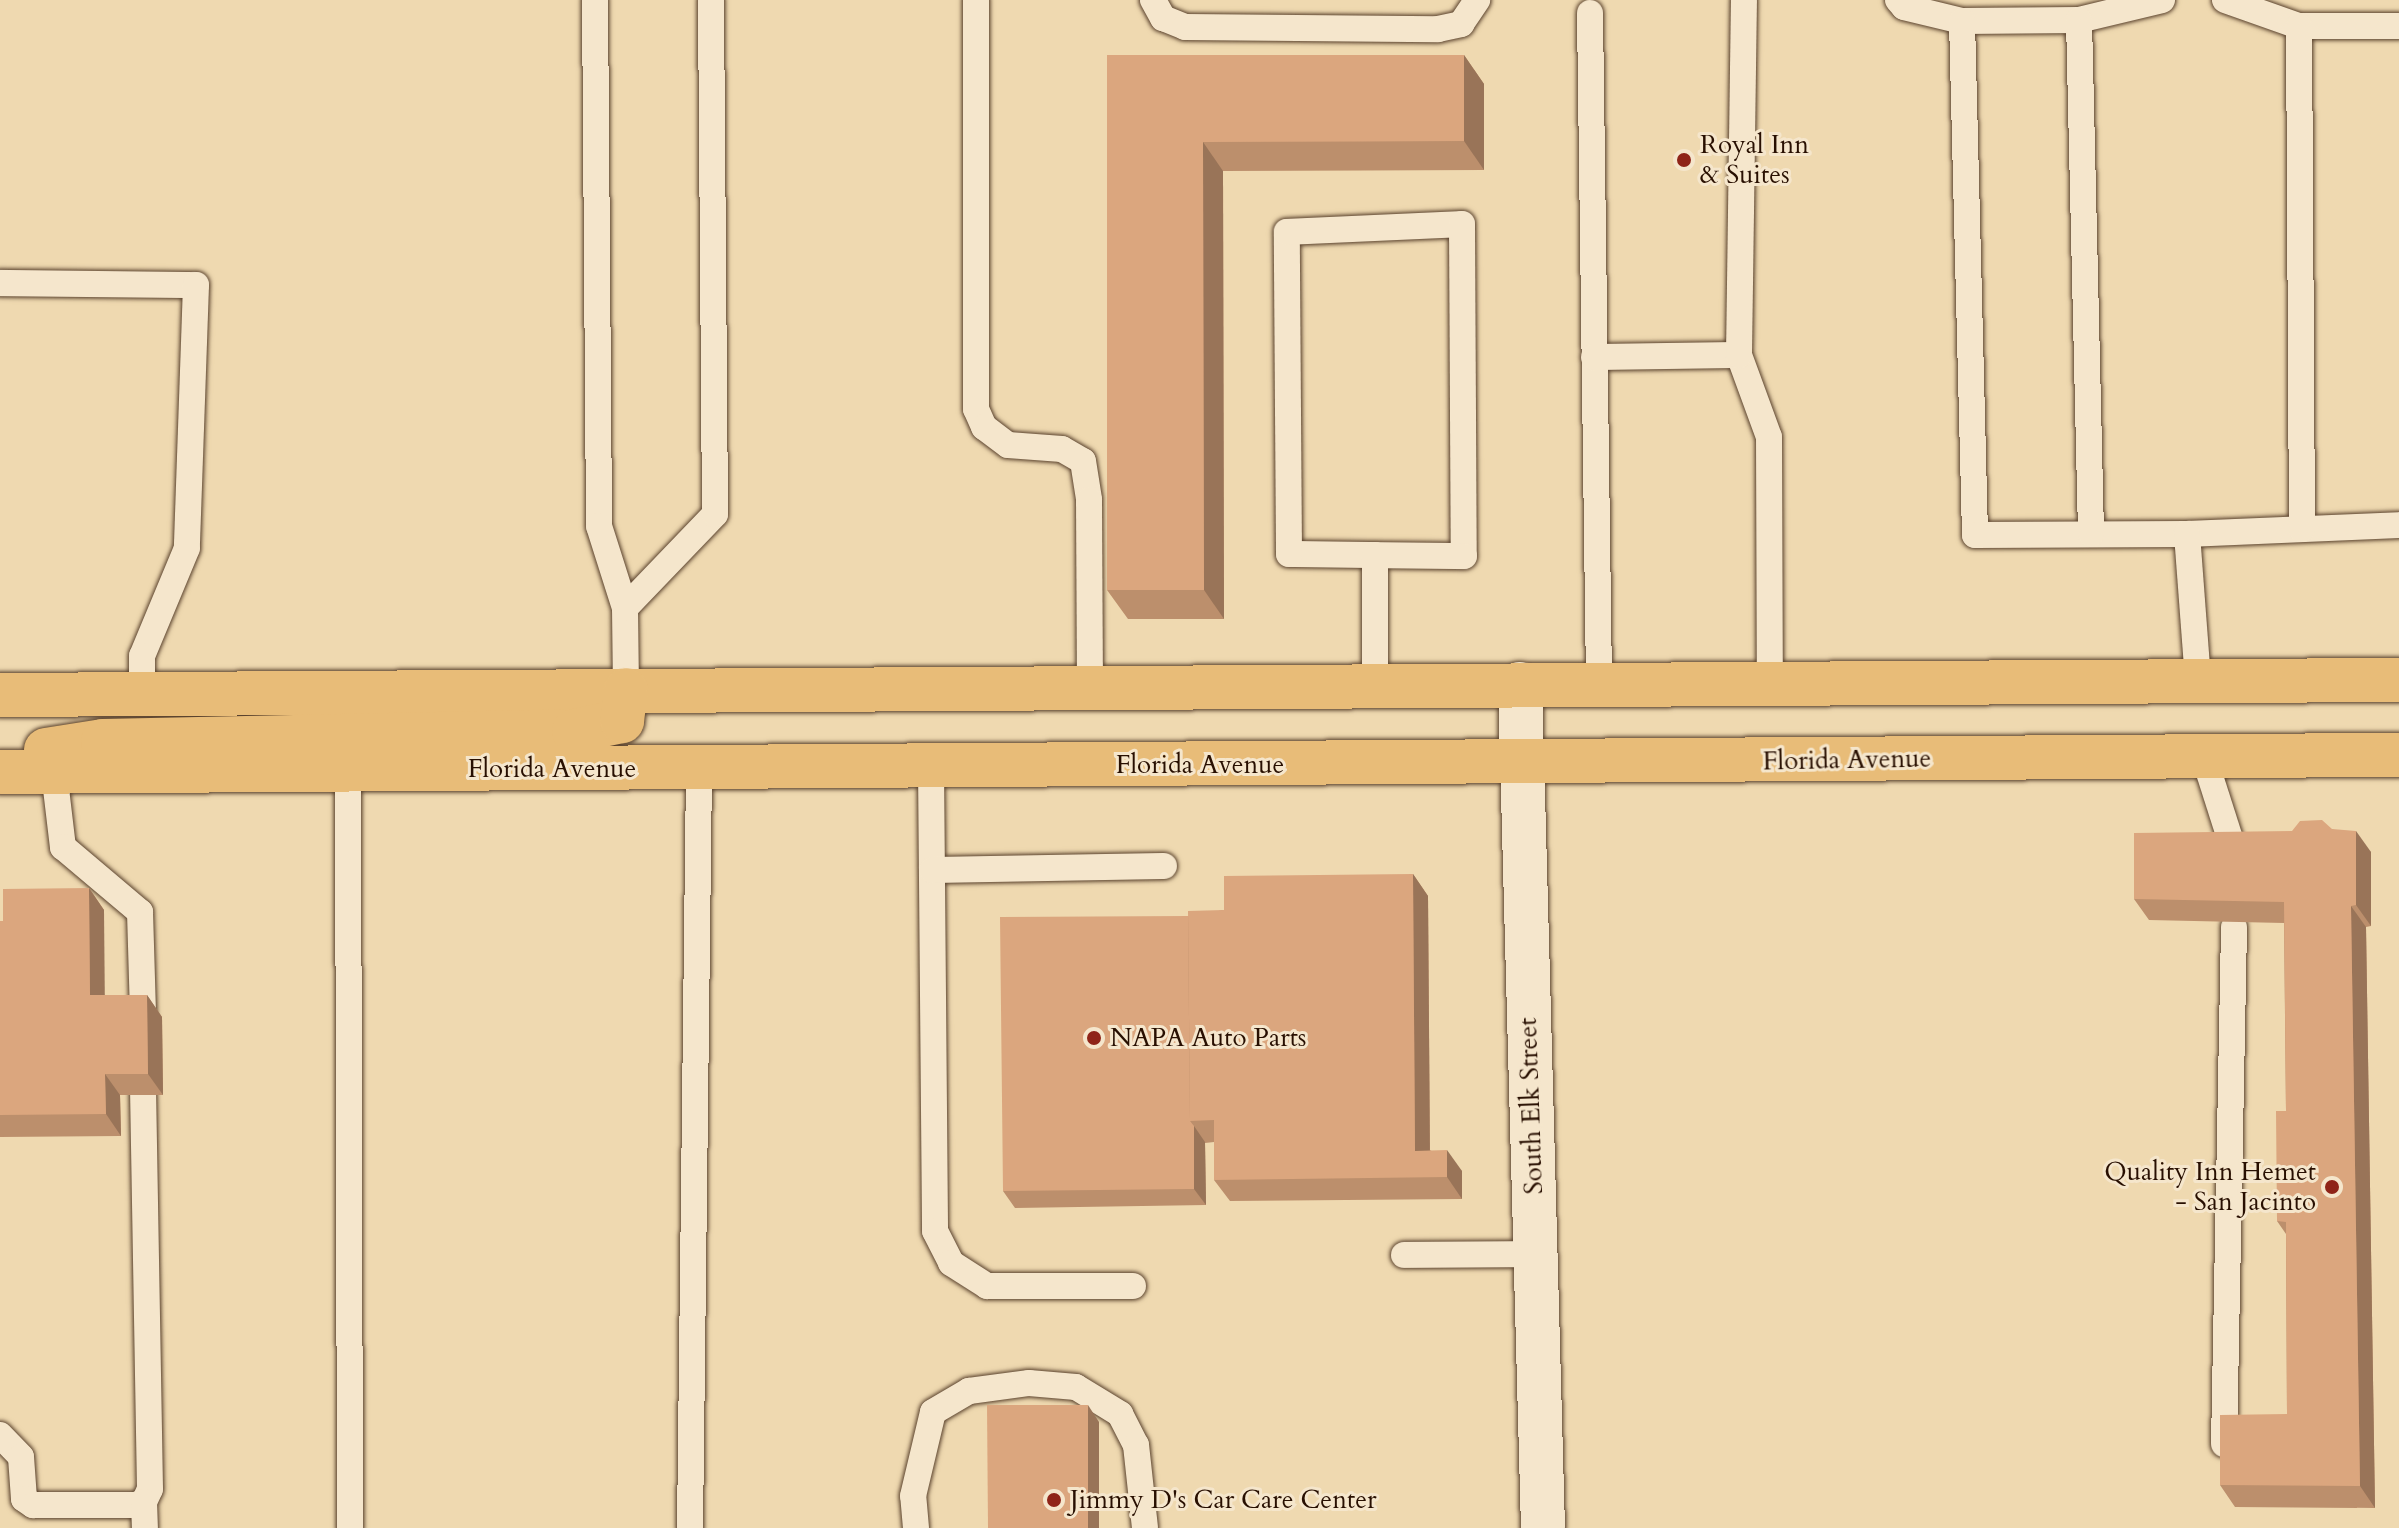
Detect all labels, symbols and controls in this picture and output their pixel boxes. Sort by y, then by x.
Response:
place label: Royal Inn & Suites [1700,129,1809,190]
marker: Royal Inn & Suites [1675,151,1693,169]
street label: Florida Avenue [1762,743,1932,777]
street label: Florida Avenue [1116,749,1284,781]
street label: Florida Avenue [468,753,636,785]
street label: South Elk Street [1512,1017,1550,1195]
place label: NAPA Auto Parts [1110,1022,1307,1054]
marker: NAPA Auto Parts [1085,1029,1103,1047]
place label: Quality Inn Hemet - San Jacinto [2104,1156,2316,1218]
marker: Quality Inn Hemet - San Jacinto [2323,1178,2341,1196]
place label: Jimmy D's Car Care Center [1070,1484,1376,1516]
marker: Jimmy D's Car Care Center [1045,1491,1063,1509]

